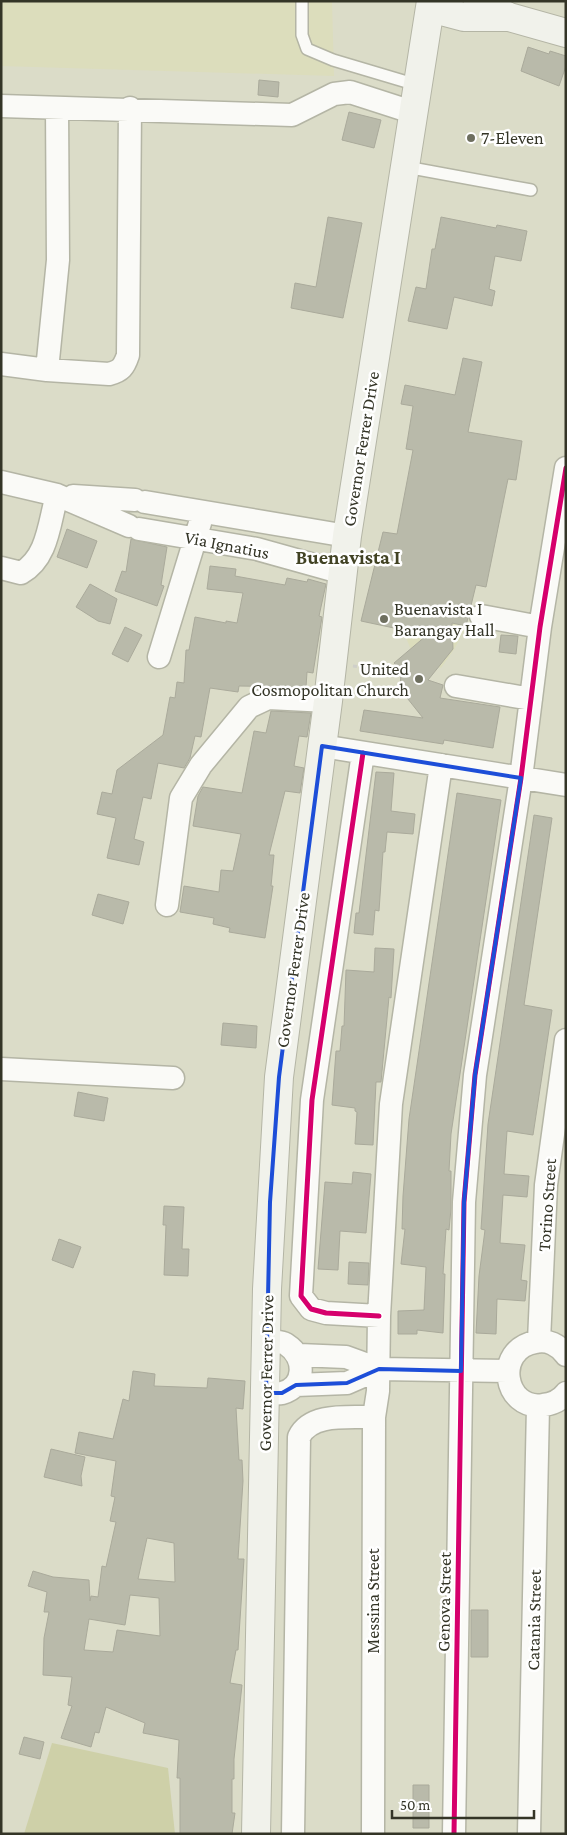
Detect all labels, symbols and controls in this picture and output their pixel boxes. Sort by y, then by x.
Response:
place label: 7-Eleven [481,128,544,148]
marker: 7-Eleven [465,132,477,144]
street label: Governor Ferrer Drive [339,370,383,528]
street label: Via Ignatius [183,527,271,563]
district label: Buenavista I [296,546,401,568]
place label: Buenavista I Barangay Hall [394,599,495,640]
marker: Buenavista I Barangay Hall [378,613,390,625]
place label: United Cosmopolitan Church [251,659,410,700]
marker: United Cosmopolitan Church [413,673,425,685]
street label: Governor Ferrer Drive [272,891,314,1049]
street label: Torino Street [534,1157,560,1252]
street label: Governor Ferrer Drive [255,1294,277,1452]
street label: Messina Street [363,1547,383,1654]
street label: Genova Street [433,1551,455,1652]
street label: Catania Street [523,1568,545,1671]
scale bar [392,1788,534,1820]
text: 50 m [400,1797,430,1813]

